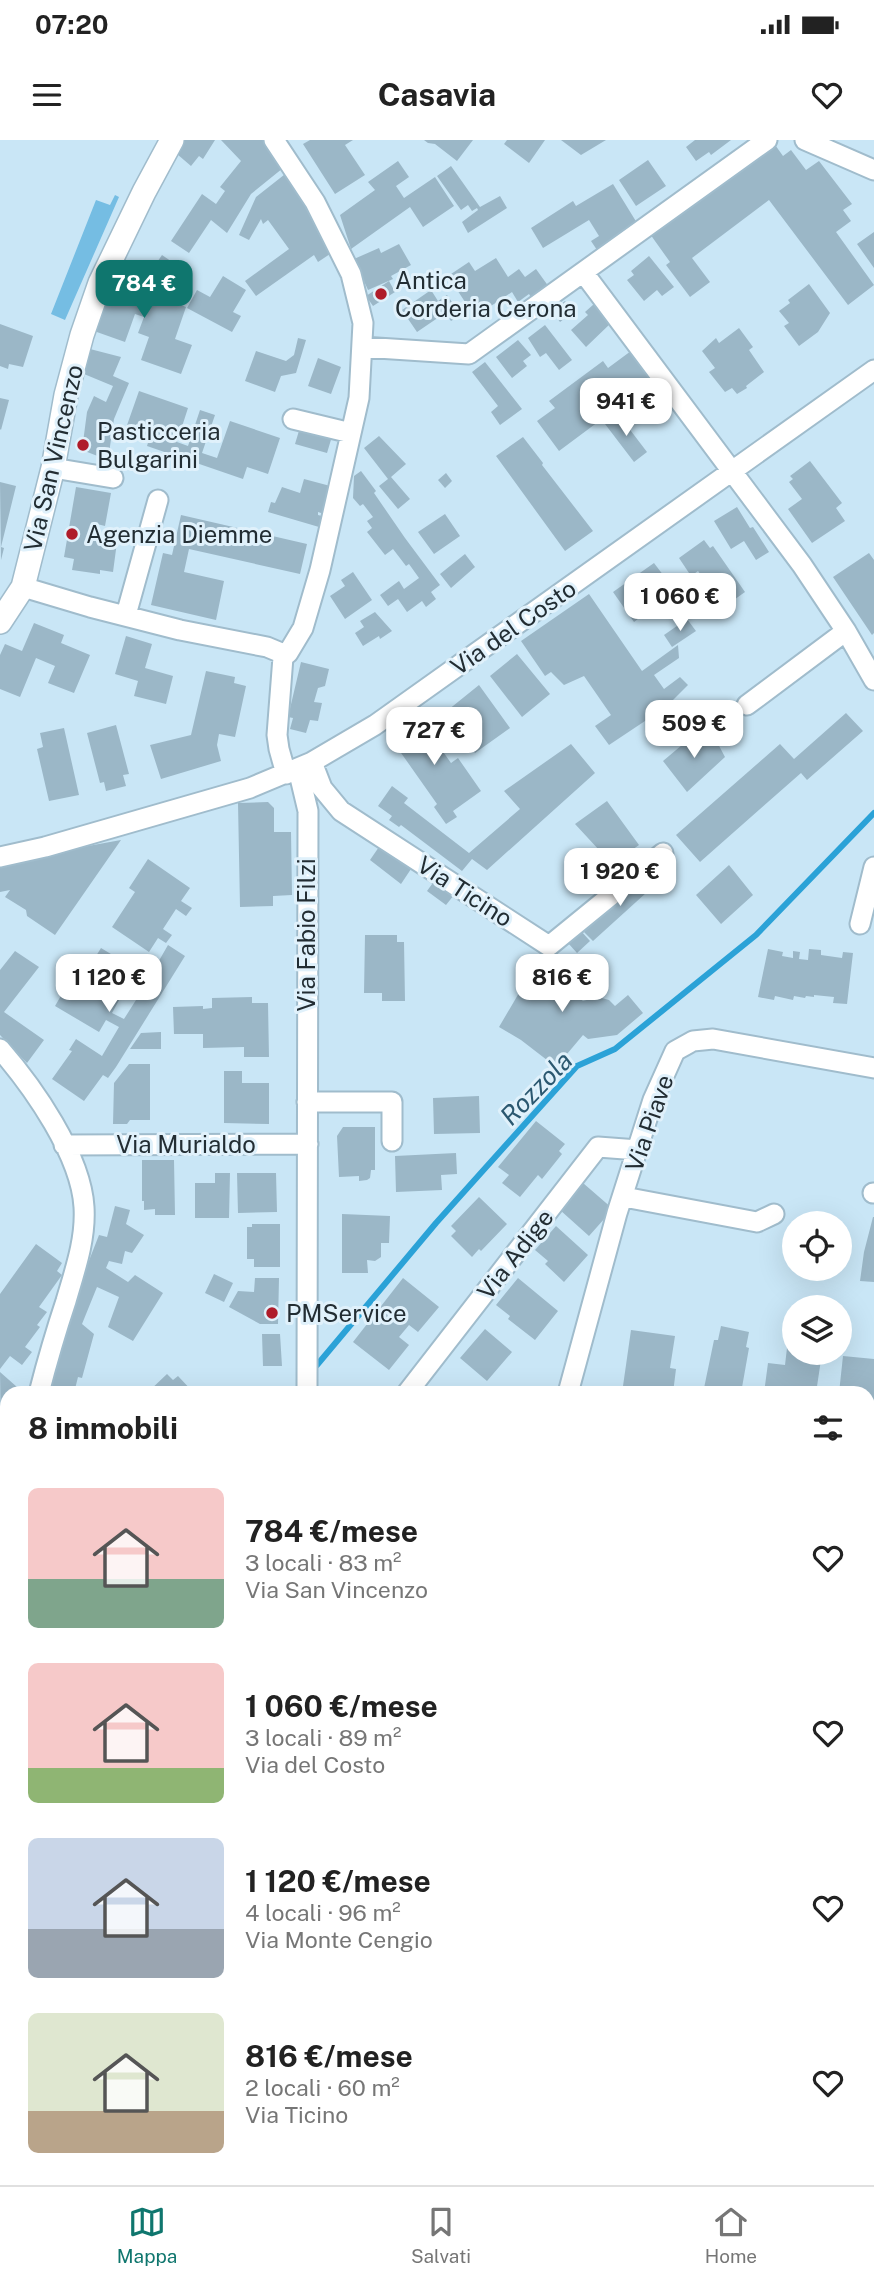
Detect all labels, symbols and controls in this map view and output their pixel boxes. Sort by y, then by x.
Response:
text: 07:20 [35,9,108,40]
icon: menu [28,76,66,114]
text: Casavia [378,76,496,113]
icon: heart [808,76,846,114]
pin: 784 € [95,260,193,320]
place label: Antica Corderia Cerona [395,266,577,322]
text: 784 € [112,269,176,296]
marker: Antica Corderia Cerona [373,286,389,302]
street label: Via San Vincenzo [18,362,88,554]
pin: 941 € [577,378,675,438]
text: 941 € [596,387,656,414]
place label: Pasticceria Bulgarini [97,417,220,473]
marker: Pasticceria Bulgarini [75,437,91,453]
place label: Agenzia Diemme [86,520,272,548]
marker: Agenzia Diemme [64,526,80,542]
street label: Via del Costo [445,574,581,680]
pin: 1 060 € [615,574,745,633]
text: 1 060 € [640,582,720,609]
pin: 509 € [645,700,743,760]
pin: 727 € [385,708,483,767]
text: 509 € [661,709,727,736]
text: 727 € [402,716,466,743]
pin: 1 920 € [555,848,685,908]
street label: Via Ticino [412,850,518,932]
text: 1 920 € [580,857,660,884]
street label: Via Fabio Filzi [292,858,320,1012]
pin: 1 120 € [44,954,174,1014]
pin: 816 € [513,954,611,1014]
text: 1 120 € [72,963,146,990]
text: 816 € [532,963,592,990]
water label: Rozzola [494,1045,578,1131]
street label: Via Piave [619,1071,679,1175]
street label: Via Murialdo [116,1130,256,1158]
street label: Via Adige [471,1203,559,1305]
map controls [782,1211,852,1365]
button: locate [782,1211,852,1281]
button: layers [782,1295,852,1365]
place label: PMService [286,1299,407,1327]
marker: PMService [264,1305,280,1321]
icon: filters [809,1409,847,1447]
text: 8 immobili [28,1410,178,1446]
text: 784 €/mese [245,1513,418,1549]
icon: home [84,1516,168,1600]
icon: heart [809,1539,847,1577]
text: 3 locali · 83 m² [245,1549,402,1576]
text: Via San Vincenzo [245,1576,428,1603]
text: 1 060 €/mese [245,1688,438,1724]
icon: home [84,1691,168,1775]
icon: heart [809,1714,847,1752]
text: 3 locali · 89 m² [245,1724,401,1751]
text: Via del Costo [245,1751,385,1778]
text: 1 120 €/mese [245,1863,431,1899]
icon: home [84,1866,168,1950]
icon: heart [809,1889,847,1927]
text: 4 locali · 96 m² [245,1899,401,1926]
text: Via Monte Cengio [245,1926,433,1953]
text: 816 €/mese [245,2038,413,2074]
icon: home [84,2041,168,2125]
icon: heart [809,2064,847,2102]
text: 2 locali · 60 m² [245,2074,400,2101]
text: Via Ticino [245,2101,348,2128]
tab: Mappa [117,2203,177,2267]
tab: Salvati [411,2203,471,2267]
tab: Home [705,2203,757,2267]

